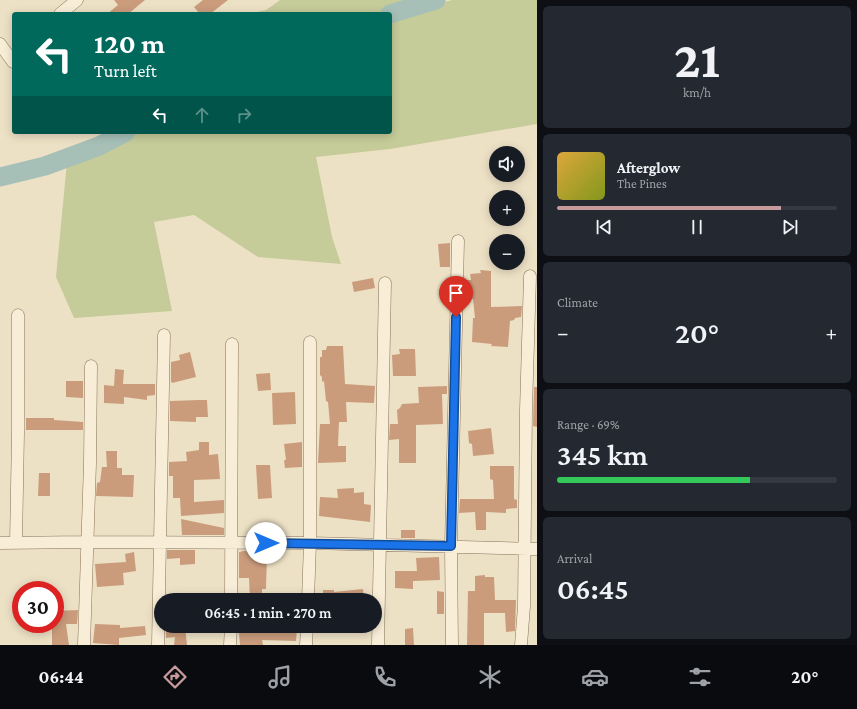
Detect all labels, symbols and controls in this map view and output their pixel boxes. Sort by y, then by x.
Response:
icon: left [28,28,80,80]
text: 120 m [94,28,165,59]
text: 21 [674,30,720,88]
text: Turn left [94,61,157,81]
text: km/h [683,85,711,100]
icon: left [149,104,171,126]
icon: ahead [191,104,213,126]
icon: right [233,104,255,126]
map controls [489,146,525,270]
button: sound [489,146,525,182]
text: Afterglow [617,160,680,176]
text: The Pines [617,176,667,191]
button: + [489,190,525,226]
icon: previous [593,216,615,238]
icon: pause [686,216,708,238]
icon: next [779,216,801,238]
button: − [489,234,525,270]
pin [439,276,473,317]
icon: arrive [445,282,467,304]
text: Climate [557,295,598,310]
text: 20° [675,316,719,349]
text: − [557,320,569,345]
text: + [825,320,837,345]
text: Range · 69% [557,417,620,432]
text: 345 km [557,438,648,471]
position arrow [245,522,287,564]
text: Arrival [557,551,592,566]
text: 06:45 [557,572,629,605]
speed limit sign: 30 [12,581,64,633]
text: 06:45 · 1 min · 270 m [205,605,331,621]
icon: directions [161,663,189,691]
icon: music [266,663,294,691]
icon: phone [371,663,399,691]
icon: climate [476,663,504,691]
icon: car [581,663,609,691]
icon: filters [686,663,714,691]
text: 06:44 [39,667,84,687]
text: 20° [791,667,818,687]

